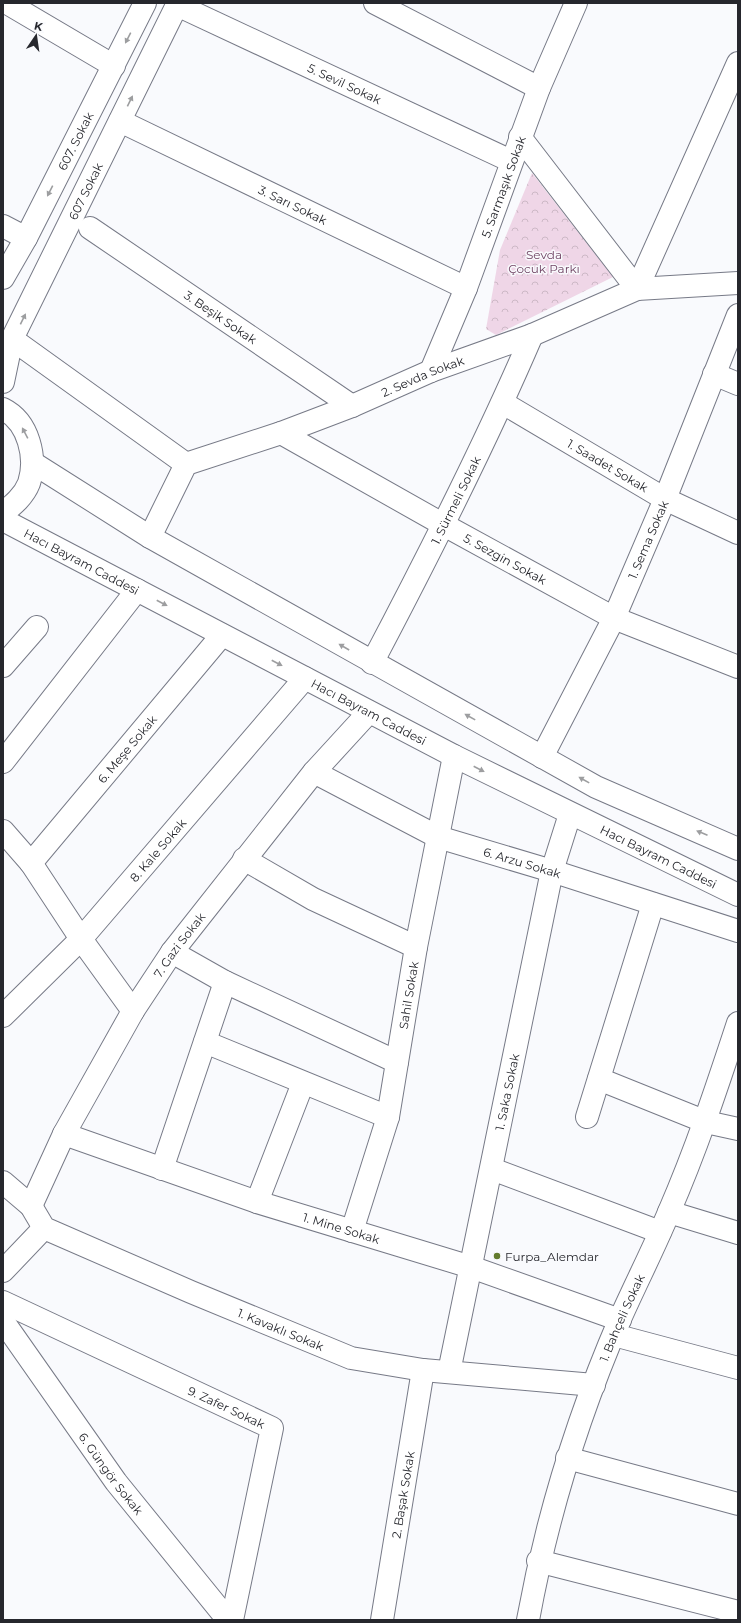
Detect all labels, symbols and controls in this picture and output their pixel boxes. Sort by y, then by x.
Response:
north arrow [16,16,56,56]
text: K [33,19,45,34]
one-way arrow [125,32,131,44]
street label: 5. Sevil Sokak [305,60,385,107]
one-way arrow [127,96,133,107]
street label: 607. Sokak [54,108,97,173]
street label: 5. Sarmaşık Sokak [478,133,529,240]
street label: 607 Sokak [65,159,106,222]
street label: 3. Sarı Sokak [256,182,330,228]
one-way arrow [47,185,53,197]
park label: Sevda Çocuk Parkı [508,247,580,276]
street label: 3. Beşik Sokak [182,287,261,347]
one-way arrow [20,313,26,324]
street label: 2. Sevda Sokak [379,352,467,400]
one-way arrow [21,427,28,438]
street label: 1. Saadet Sokak [565,435,652,495]
street label: 1. Sürmeli Sokak [427,453,484,547]
street label: 1. Sema Sokak [624,497,671,581]
street label: Hacı Bayram Caddesi [22,525,142,598]
street label: 5. Sezgin Sokak [461,530,550,588]
one-way arrow [156,600,167,606]
one-way arrow [338,644,350,651]
one-way arrow [271,660,283,667]
street label: Hacı Bayram Caddesi [309,675,429,748]
street label: 6. Meşe Sokak [94,711,160,786]
one-way arrow [464,714,476,721]
one-way arrow [473,766,485,772]
one-way arrow [578,777,589,784]
street label: 8. Kale Sokak [126,814,189,885]
street label: Hacı Bayram Caddesi [598,821,720,891]
one-way arrow [696,830,708,836]
street label: 6. Arzu Sokak [482,844,564,881]
street label: 7. Gazi Sokak [150,908,209,980]
street label: Sahil Sokak [395,959,421,1030]
street label: 1. Saka Sokak [491,1051,522,1132]
street label: 1. Mine Sokak [301,1209,383,1247]
place label: Furpa_Alemdar [505,1249,599,1264]
marker: Furpa_Alemdar [492,1251,502,1261]
street label: 1. Bahçeli Sokak [596,1271,648,1364]
street label: 1. Kavaklı Sokak [236,1305,327,1354]
street label: 9. Zafer Sokak [186,1382,268,1432]
street label: 6. Güngör Sokak [76,1429,147,1518]
street label: 2. Başak Sokak [388,1449,417,1539]

